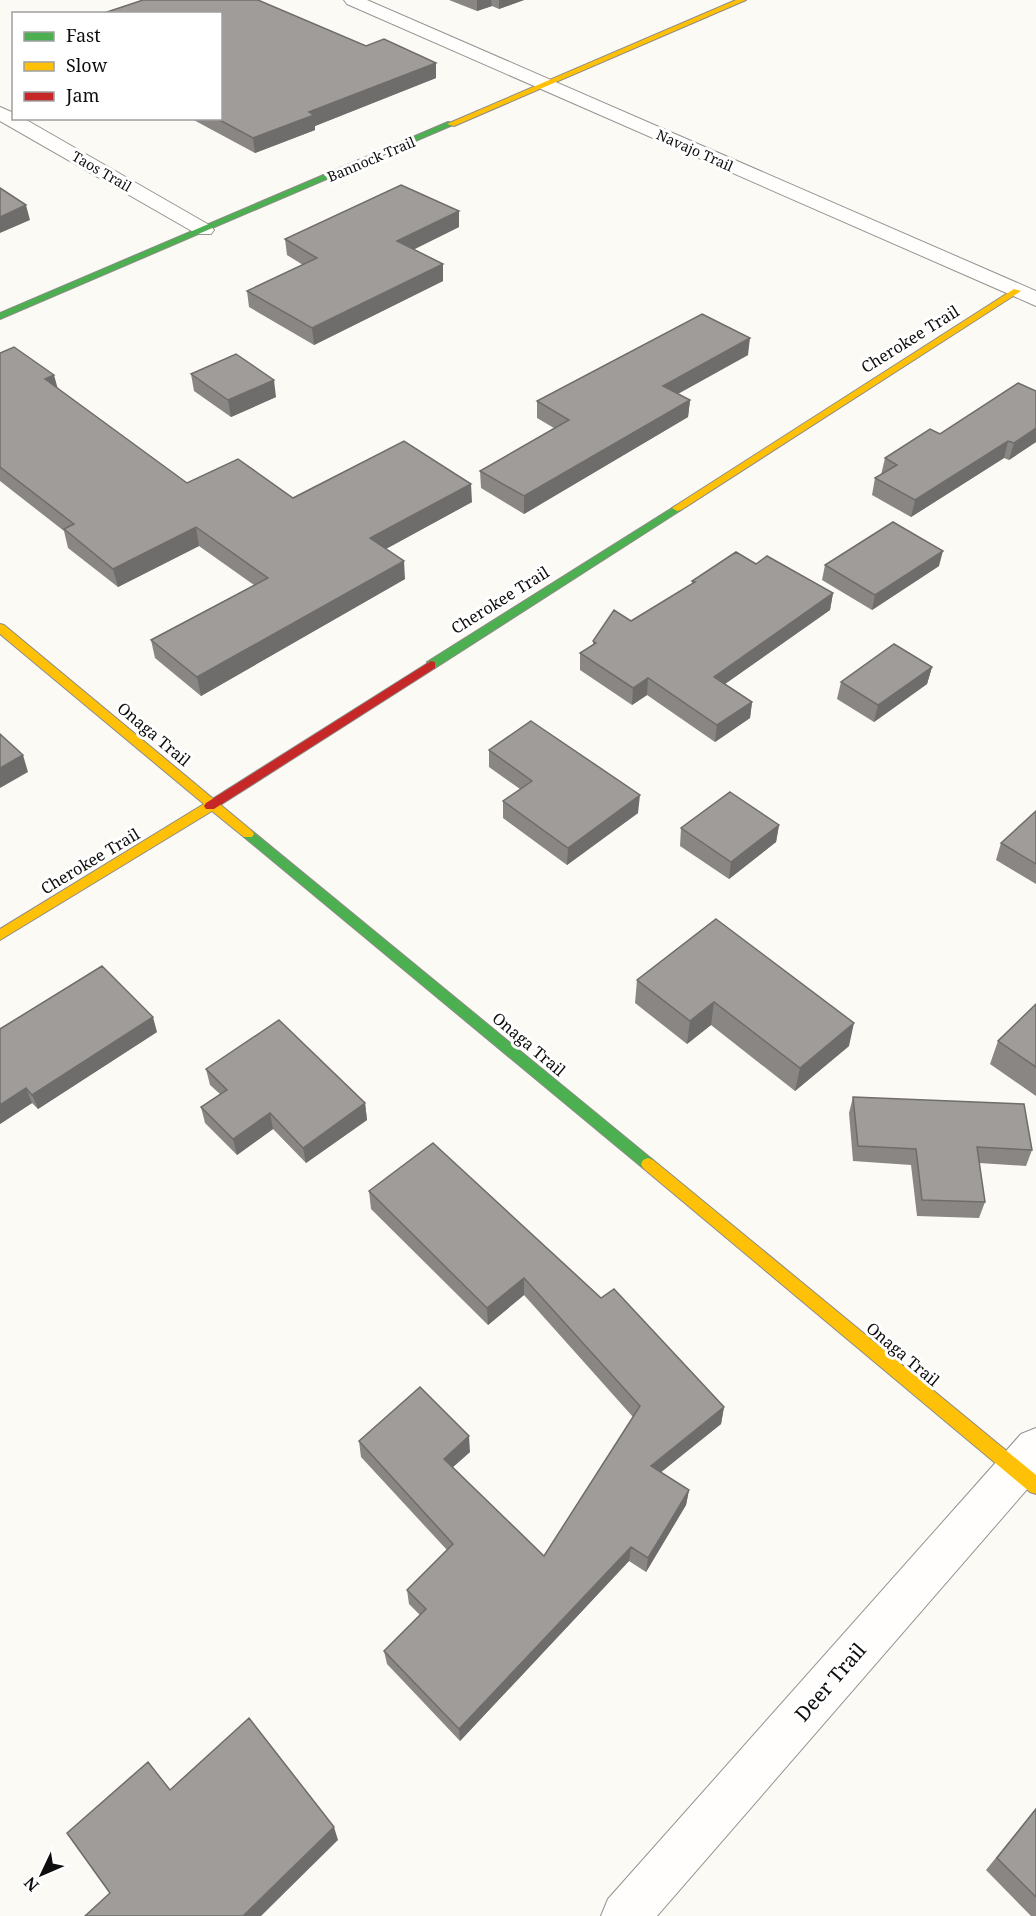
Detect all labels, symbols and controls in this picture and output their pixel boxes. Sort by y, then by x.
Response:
legend [12,12,222,120]
text: Fast [66,23,101,47]
text: Slow [66,53,108,77]
text: Jam [65,83,100,107]
street label: Navajo Trail [654,125,737,176]
street label: Bannock Trail [324,132,418,186]
street label: Taos Trail [69,146,136,196]
street label: Cherokee Trail [857,300,963,378]
street label: Cherokee Trail [447,561,553,639]
street label: Onaga Trail [113,697,195,771]
street label: Cherokee Trail [36,823,144,899]
street label: Onaga Trail [488,1007,570,1081]
street label: Onaga Trail [862,1317,944,1391]
street label: Deer Trail [788,1637,872,1727]
north arrow [12,1844,72,1904]
text: N [19,1872,44,1897]

